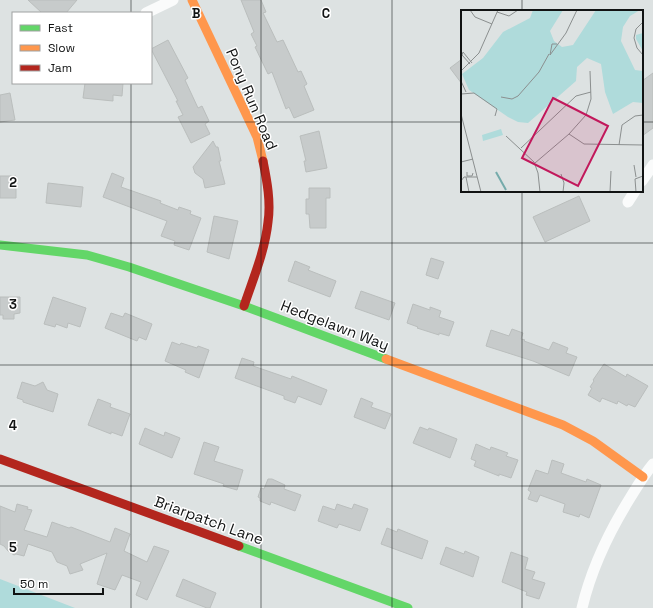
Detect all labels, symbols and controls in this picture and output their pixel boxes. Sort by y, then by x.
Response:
text: B [192,5,201,22]
text: C [322,5,330,22]
inset map [461,10,643,192]
legend [12,12,152,84]
text: Fast [48,20,73,36]
text: Slow [48,40,75,56]
street label: Pony Run Road [222,45,282,153]
text: Jam [48,60,72,76]
text: 2 [9,174,17,191]
text: 3 [9,296,17,313]
street label: Hedgelawn Way [278,296,392,354]
text: 4 [9,417,17,434]
street label: Briarpatch Lane [152,491,266,549]
text: 5 [9,539,17,556]
scale bar [14,570,103,596]
text: 50 m [20,576,48,592]

